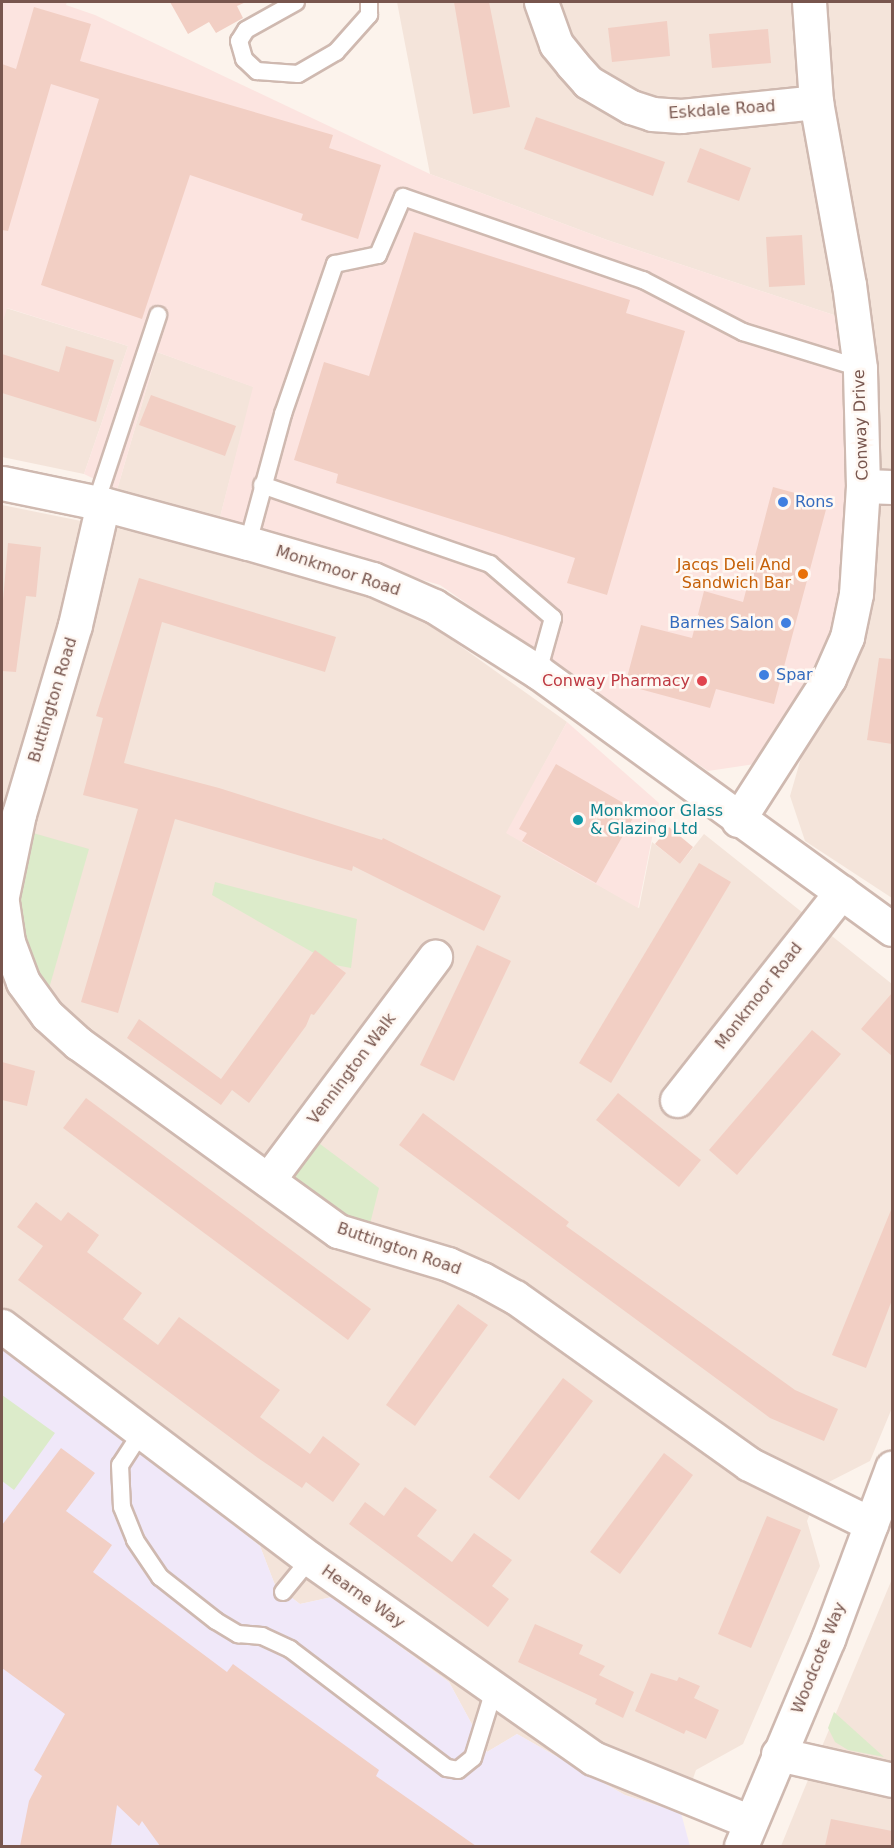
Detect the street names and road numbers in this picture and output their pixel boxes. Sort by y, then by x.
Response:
street label: Eskdale Road [668,97,776,123]
street label: Conway Drive [849,369,873,481]
street label: Monkmoor Road [273,542,403,600]
street label: Buttington Road [25,635,81,765]
street label: Monkmoor Road [711,939,807,1053]
street label: Vennington Walk [304,1010,400,1128]
street label: Buttington Road [334,1219,464,1279]
street label: Hearne Way [318,1561,408,1633]
street label: Woodcote Way [788,1599,850,1717]

